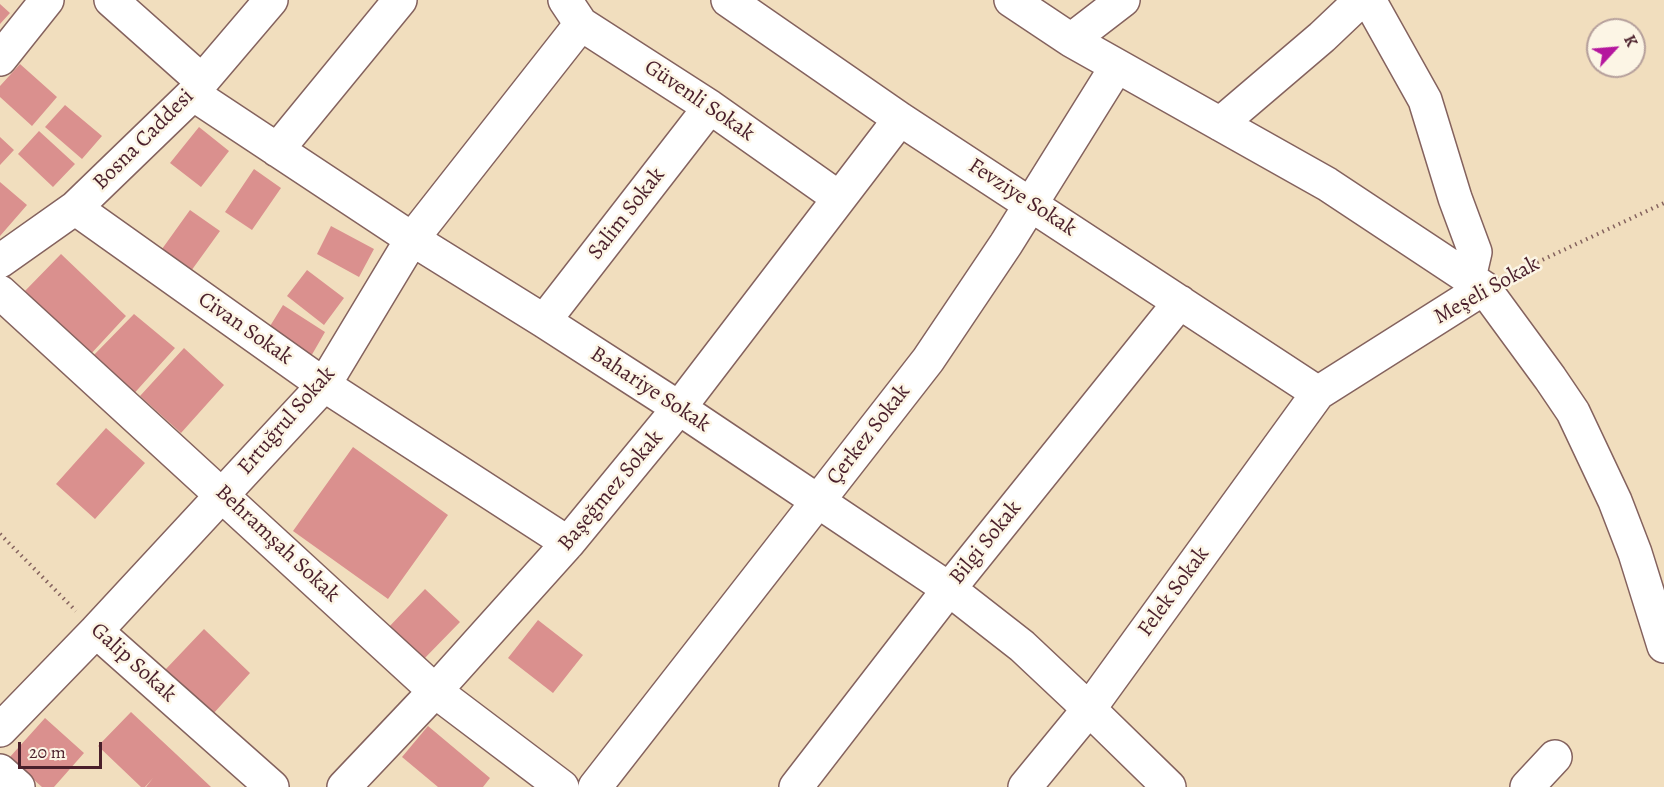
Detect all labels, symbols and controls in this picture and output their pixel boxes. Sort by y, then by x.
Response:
north arrow [1586,18,1646,78]
text: K [1618,31,1643,51]
street label: Güvenli Sokak [639,54,759,148]
street label: Bosna Caddesi [88,84,200,196]
street label: Fevziye Sokak [963,153,1081,243]
street label: Salim Sokak [583,163,671,265]
street label: Meşeli Sokak [1430,251,1544,331]
street label: Civan Sokak [193,287,297,371]
street label: Bahariye Sokak [585,341,715,439]
street label: Ertuğrul Sokak [233,361,341,481]
street label: Çerkez Sokak [822,379,916,491]
street label: Başeğmez Sokak [553,425,669,557]
street label: Behramşah Sokak [209,480,345,608]
street label: Bilgi Sokak [944,496,1028,590]
street label: Felek Sokak [1133,542,1215,642]
street label: Galip Sokak [85,618,181,708]
scale bar [21,730,105,768]
text: 20 m [29,740,66,764]

